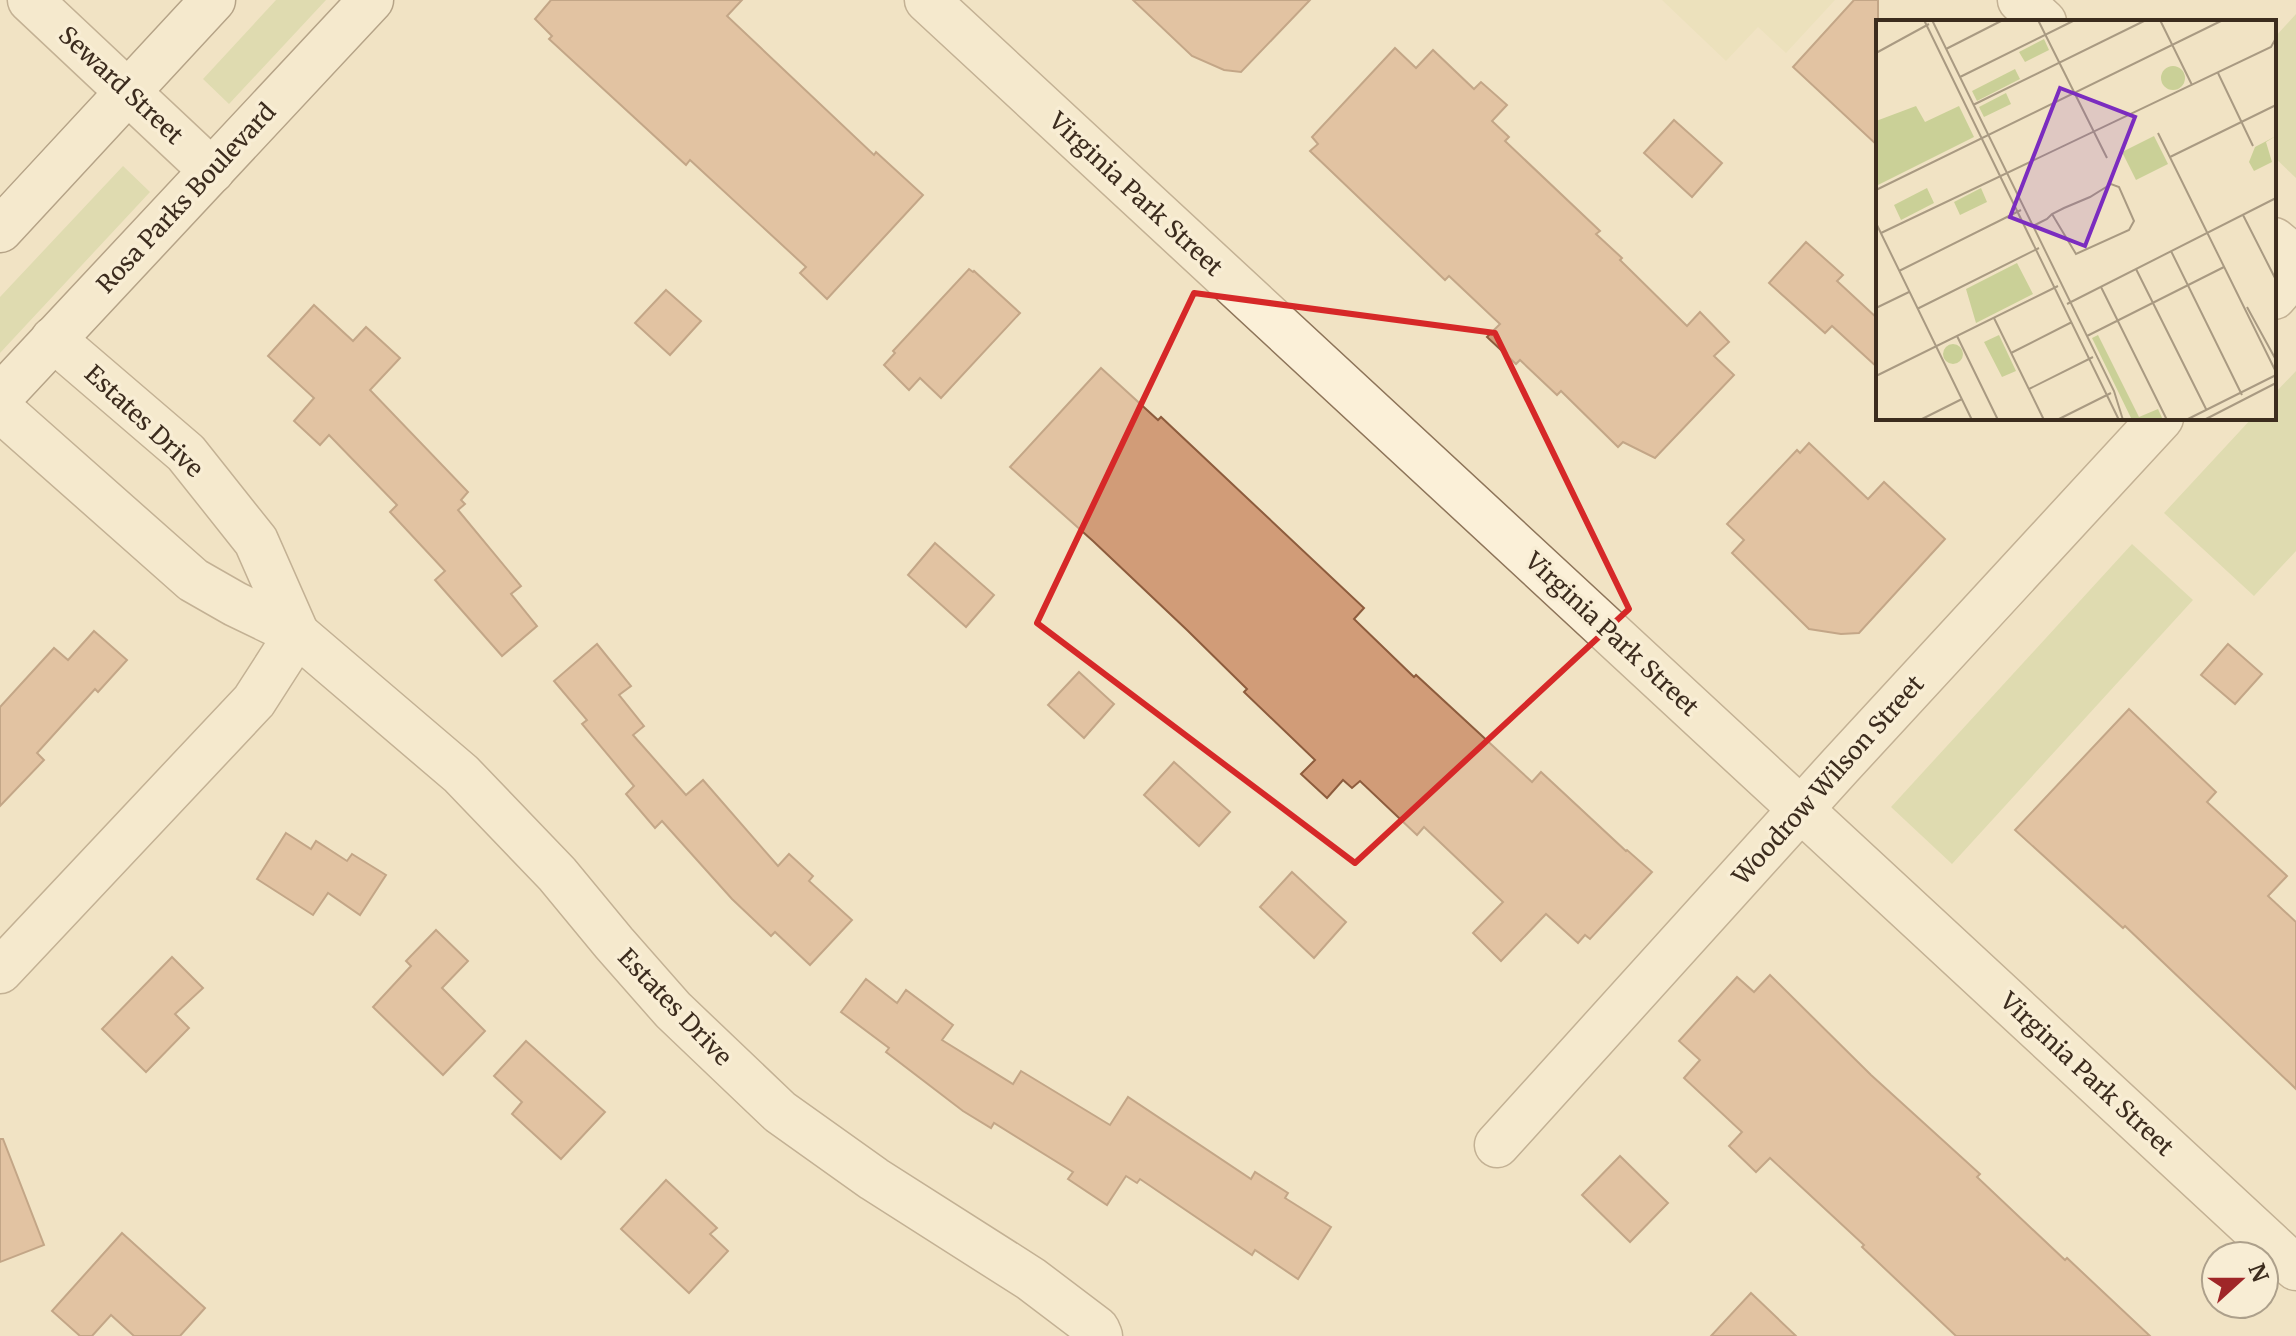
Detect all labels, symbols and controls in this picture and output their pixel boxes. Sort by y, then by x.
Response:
street label: Seward Street [52,19,190,151]
inset map [1876,20,2276,420]
street label: Rosa Parks Boulevard [90,96,282,300]
street label: Virginia Park Street [1042,105,1230,283]
street label: Estates Drive [78,358,210,484]
street label: Virginia Park Street [1518,545,1706,723]
street label: Woodrow Wilson Street [1725,668,1931,892]
street label: Estates Drive [611,942,739,1072]
street label: Virginia Park Street [1993,985,2181,1163]
north arrow [2200,1240,2280,1320]
text: N [2242,1260,2275,1287]

